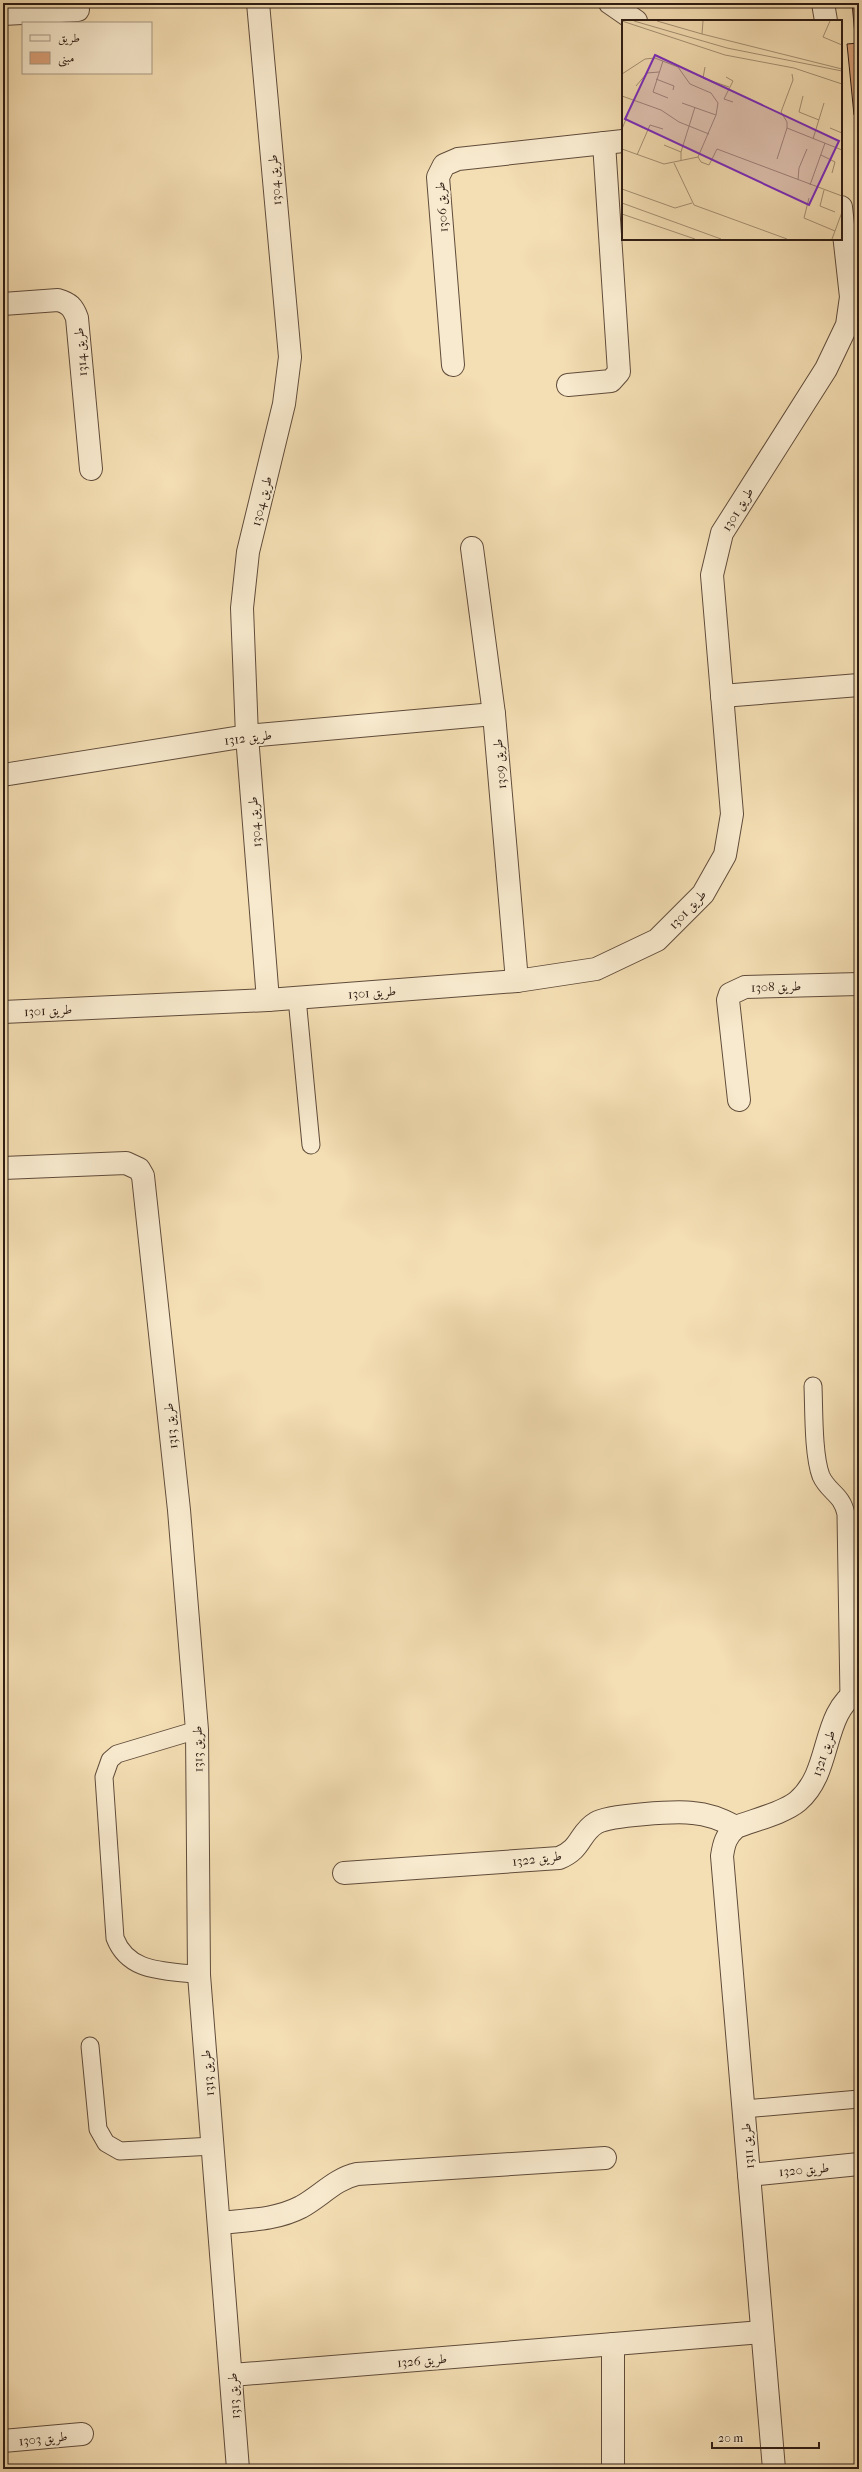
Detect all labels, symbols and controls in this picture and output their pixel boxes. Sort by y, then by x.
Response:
inset map [622,20,842,240]
legend [22,22,152,74]
text: طريق [58,31,80,46]
text: مبنى [58,51,74,67]
street label: طريق 1304 [265,154,285,206]
street label: طريق 1306 [432,181,452,233]
street label: طريق 1314 [71,327,91,377]
street label: طريق 1304 [248,474,276,528]
street label: طريق 1301 [719,485,757,534]
street label: طريق 1312 [223,727,273,749]
street label: طريق 1309 [490,738,510,790]
street label: طريق 1304 [245,796,265,848]
street label: طريق 1301 [665,887,710,933]
street label: طريق 1308 [751,978,801,996]
street label: طريق 1301 [347,983,397,1003]
street label: طريق 1301 [24,1002,73,1020]
street label: طريق 1313 [161,1402,181,1450]
street label: طريق 1313 [190,1726,206,1772]
street label: طريق 1321 [809,1728,839,1779]
street label: طريق 1322 [511,1848,563,1870]
street label: طريق 1313 [198,2049,218,2097]
street label: طريق 1311 [738,2122,758,2169]
street label: طريق 1320 [778,2160,830,2180]
street label: طريق 1326 [396,2351,448,2371]
street label: طريق 1313 [224,2372,244,2420]
scale bar [712,2424,819,2450]
street label: طريق 1303 [18,2428,68,2450]
text: 20 m [718,2431,743,2445]

